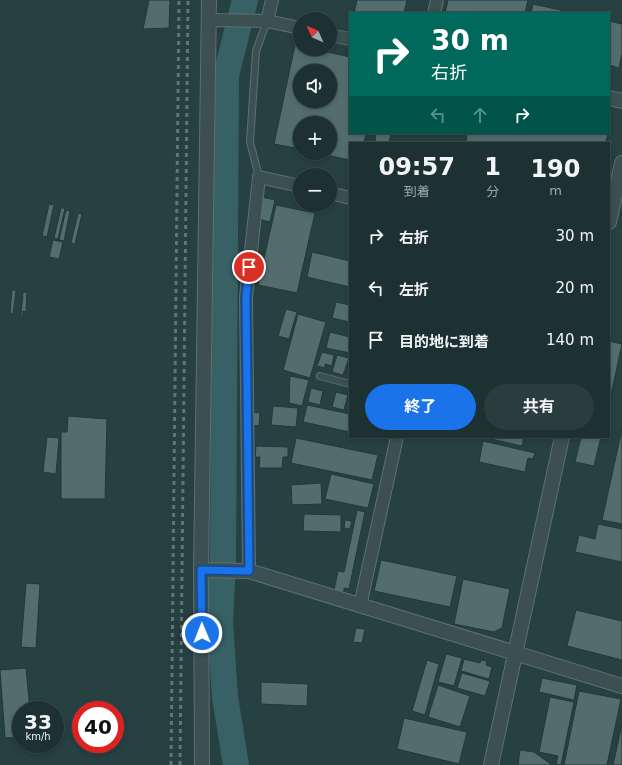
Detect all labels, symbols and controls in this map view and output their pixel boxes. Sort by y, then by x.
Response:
north arrow [293,12,337,56]
map controls [293,12,337,212]
text: 30 m [431,24,509,57]
icon: right [365,28,417,80]
text: 右折 [431,62,467,83]
button: sound [293,64,337,108]
icon: left [427,104,449,126]
icon: ahead [469,104,491,126]
icon: right [511,104,533,126]
button: + [293,116,337,160]
text: 09:57 [378,153,455,181]
text: 1 [484,153,501,181]
text: 190 [530,155,581,183]
button: − [293,168,337,212]
text: m [549,183,562,198]
text: 到着 [404,184,430,199]
text: 分 [486,184,499,199]
icon: right [365,225,387,247]
text: 30 m [556,227,594,245]
text: 右折 [399,229,429,247]
pin [232,250,266,284]
icon: arrive [238,256,260,278]
icon: left [365,277,387,299]
text: 20 m [556,279,594,297]
text: 左折 [399,281,429,299]
icon: arrive [365,329,387,351]
text: 140 m [546,331,594,349]
text: 目的地に到着 [399,333,489,351]
button: 終了 [365,384,476,430]
button: 共有 [484,384,594,430]
position arrow [181,612,223,654]
speed limit sign: 40 [72,701,124,753]
text: 33 [24,710,52,734]
text: km/h [25,731,51,742]

